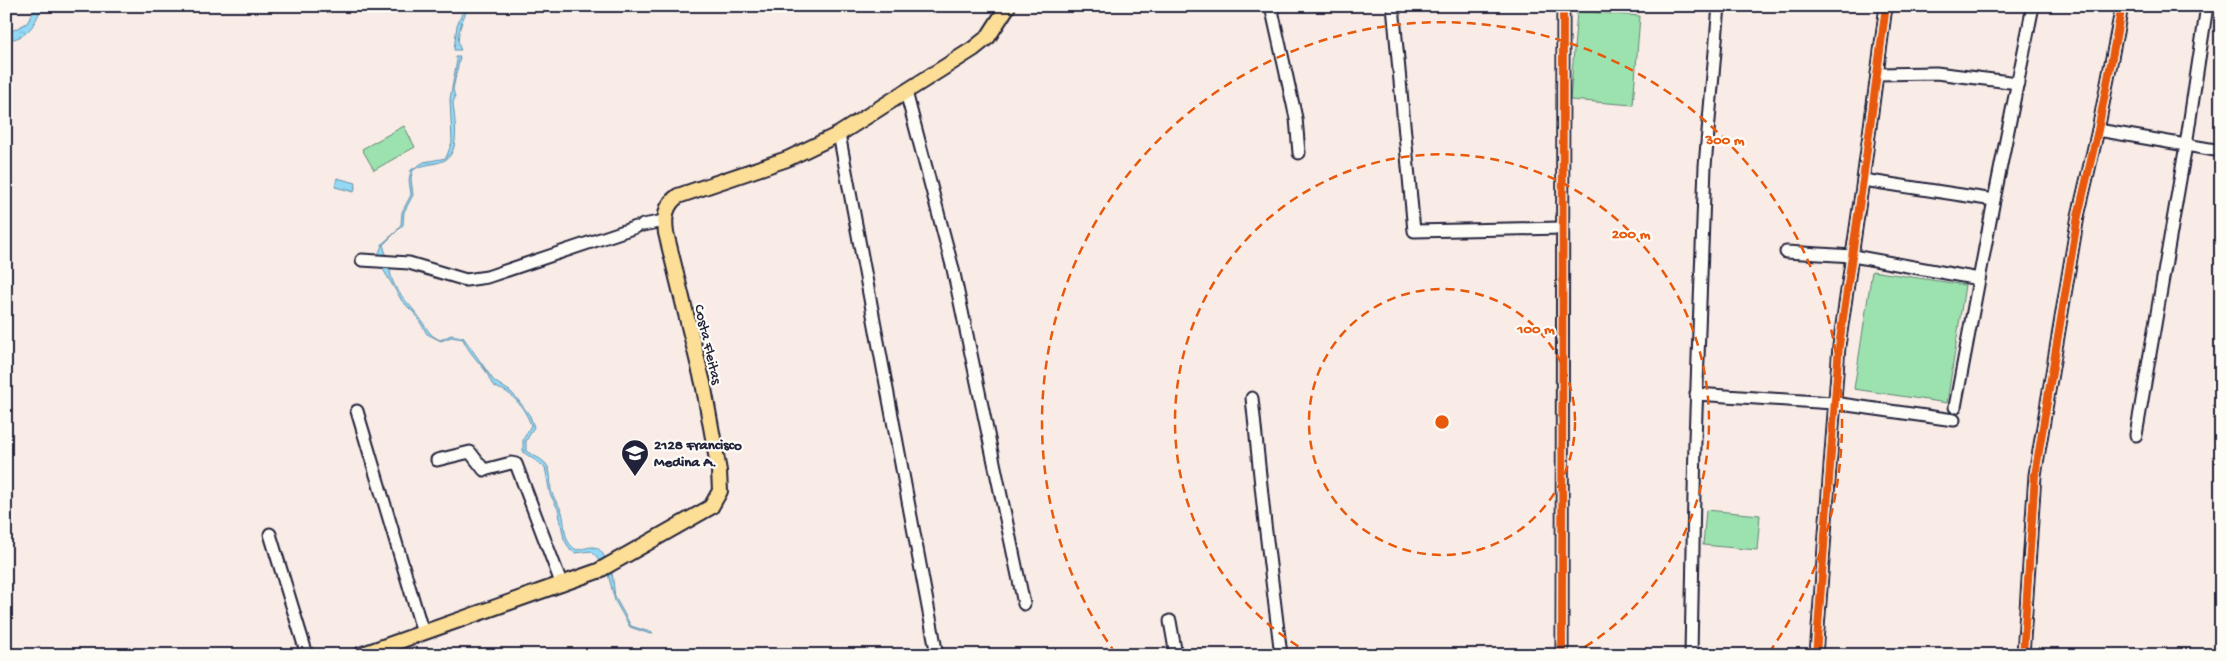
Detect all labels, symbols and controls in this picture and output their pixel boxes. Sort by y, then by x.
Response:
text: 300 m [1704,132,1745,150]
text: 200 m [1612,226,1651,244]
street label: Costa Fleitas [689,303,725,387]
text: 100 m [1516,321,1555,339]
centre of rings [1433,413,1451,431]
place label: 2128 Francisco Medina A. [654,437,742,472]
school or university icon: 2128 Francisco Medina A. [620,438,650,477]

